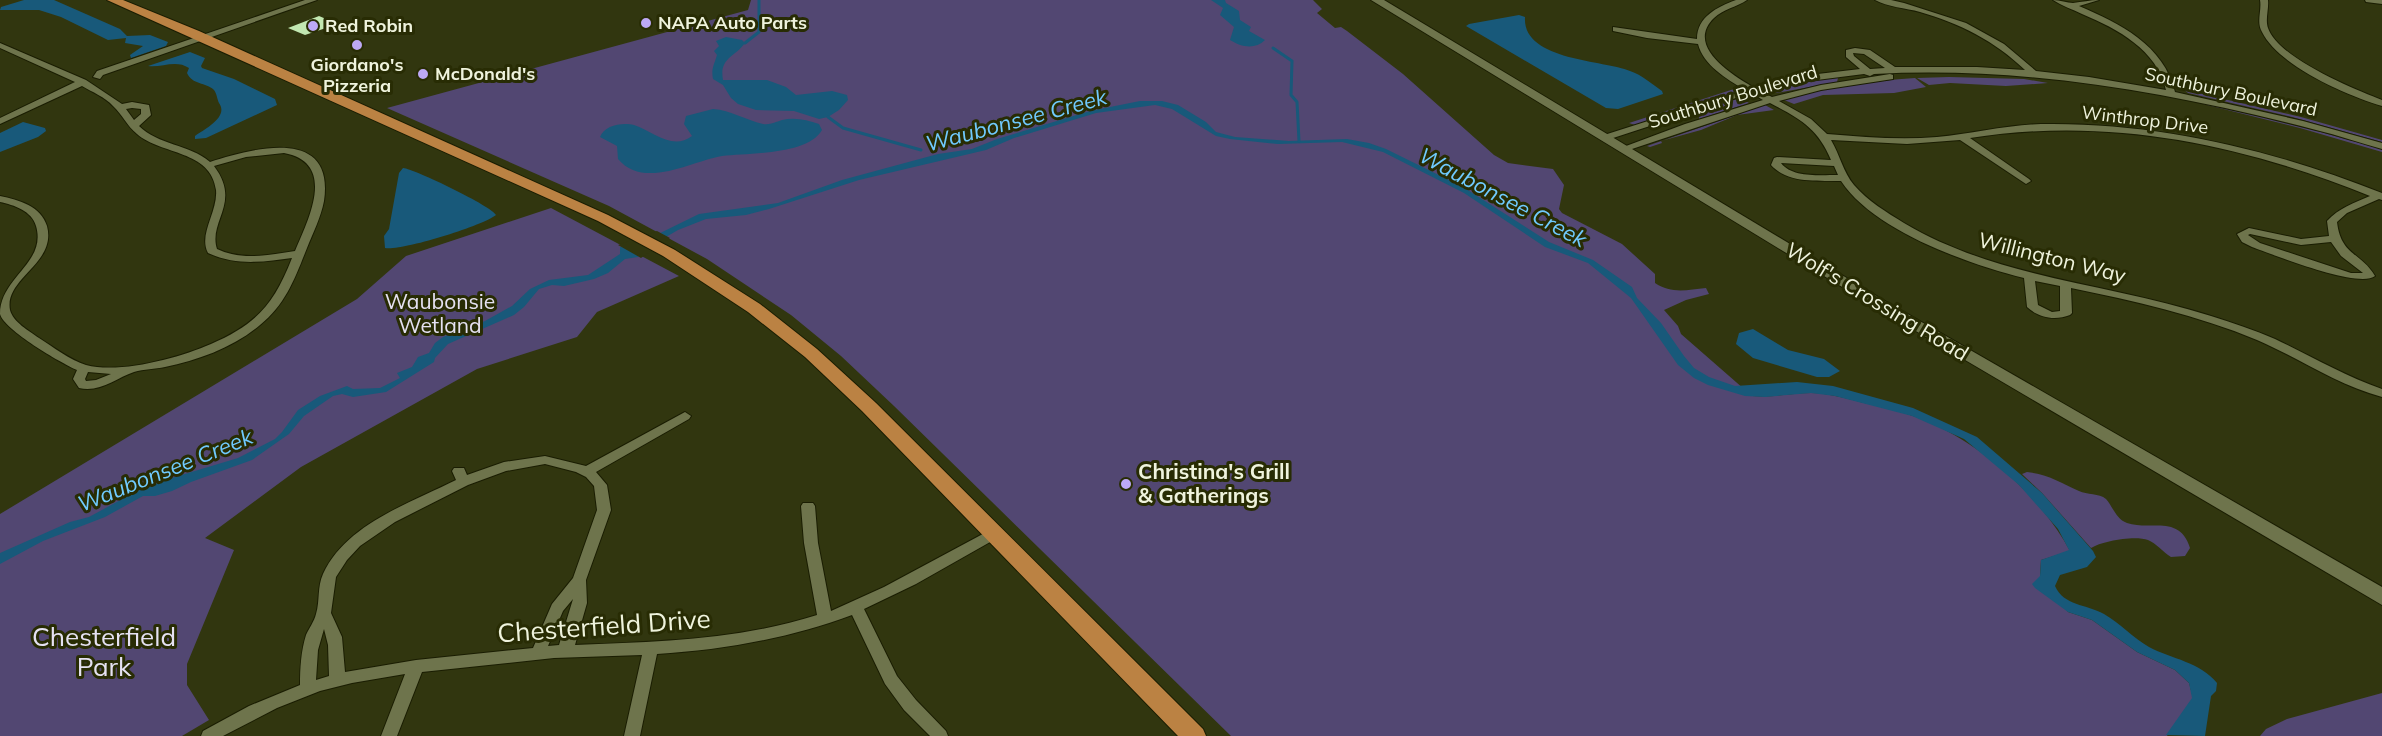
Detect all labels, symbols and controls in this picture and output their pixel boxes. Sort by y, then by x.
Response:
place label: NAPA Auto Parts [658,11,807,34]
place label: Red Robin [325,14,413,37]
marker: NAPA Auto Parts [639,16,653,30]
marker: Red Robin [306,19,320,33]
marker: Giordano's Pizzeria [350,38,364,52]
place label: Giordano's Pizzeria [311,53,403,97]
street label: Southbury Boulevard [1646,60,1820,133]
place label: McDonald's [435,62,535,85]
street label: Southbury Boulevard [2143,62,2319,121]
marker: McDonald's [416,67,430,81]
water label: Waubonsee Creek [922,82,1110,158]
street label: Winthrop Drive [2080,100,2210,139]
water label: Waubonsee Creek [1414,141,1592,253]
street label: Willington Way [1976,226,2129,288]
street label: Wolf's Crossing Road [1782,236,1974,366]
park label: Waubonsie Wetland [385,288,495,338]
water label: Waubonsee Creek [73,422,257,518]
place label: Christina's Grill & Gatherings [1138,458,1290,508]
marker: Christina's Grill & Gatherings [1119,477,1133,491]
street label: Chesterfield Drive [496,602,712,649]
park label: Chesterfield Park [32,620,176,683]

